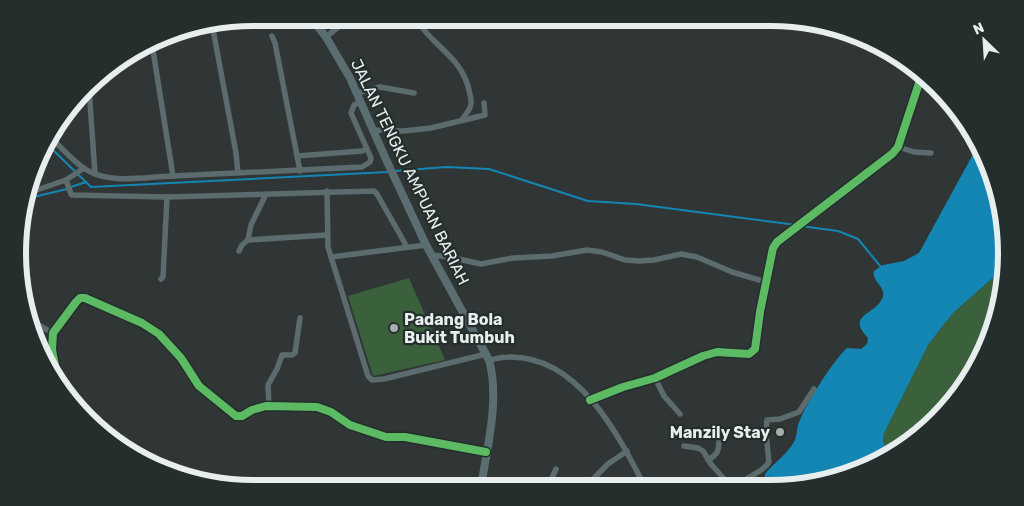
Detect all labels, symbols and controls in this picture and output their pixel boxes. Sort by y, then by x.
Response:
north arrow [959,15,1009,65]
text: N [971,19,987,39]
street label: JALAN TENGKU AMPUAN BARIAH [347,56,473,288]
place label: Padang Bola Bukit Tumbuh [404,310,515,347]
marker: Padang Bola Bukit Tumbuh [388,322,400,334]
place label: Manzily Stay [670,423,770,442]
marker: Manzily Stay [774,426,786,438]

